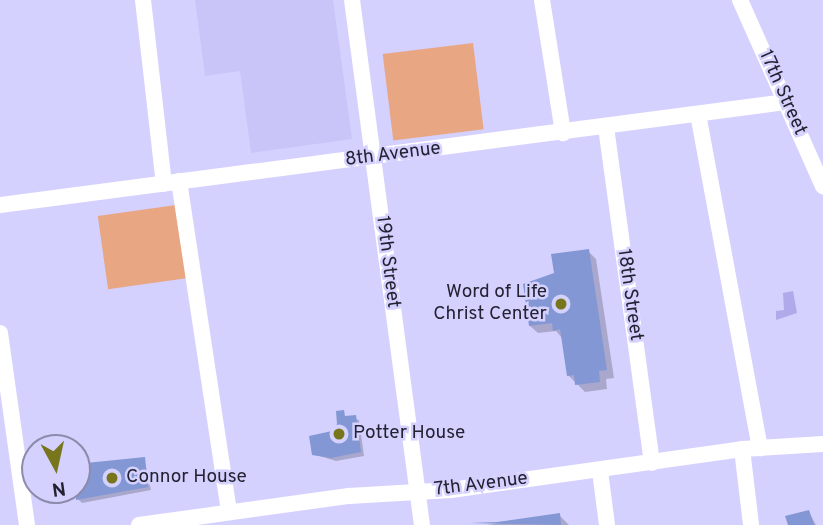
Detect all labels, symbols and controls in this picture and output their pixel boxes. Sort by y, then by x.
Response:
street label: 17th Street [753,47,811,139]
street label: 8th Avenue [344,138,442,172]
street label: 19th Street [370,215,404,309]
street label: 18th Street [611,248,647,342]
place label: Word of Life Christ Center [433,282,547,326]
marker: Word of Life Christ Center [553,296,569,312]
place label: Potter House [353,423,465,445]
marker: Potter House [331,426,347,442]
north arrow [21,434,91,504]
place label: Connor House [126,467,247,489]
street label: 7th Avenue [433,468,529,502]
marker: Connor House [104,470,120,486]
text: N [50,475,67,501]

